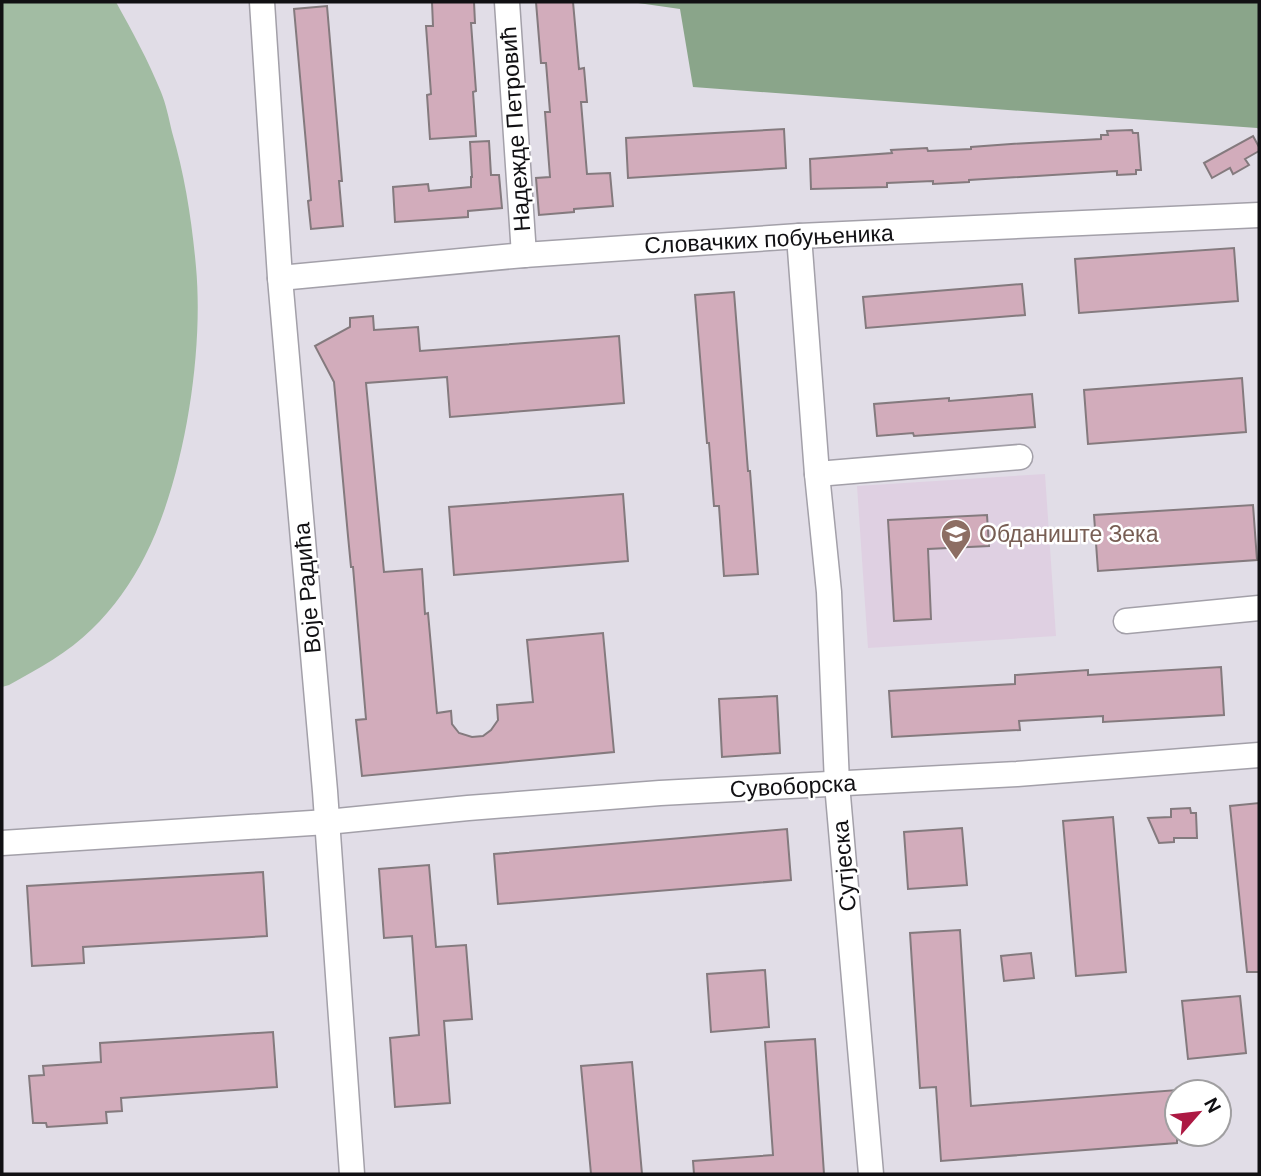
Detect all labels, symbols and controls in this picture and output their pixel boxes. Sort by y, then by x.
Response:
street label: Надежде Петровић [493,25,537,233]
street label: Словачких побуњеника [644,217,895,261]
school or university icon: Обданиште Зека [939,517,973,561]
place label: Обданиште Зека [979,519,1159,549]
street label: Воје Радића [286,521,328,655]
street label: Сувоборска [729,768,857,804]
street label: Сутјеска [825,819,863,913]
north arrow [1163,1078,1233,1148]
text: N [1198,1093,1227,1117]

